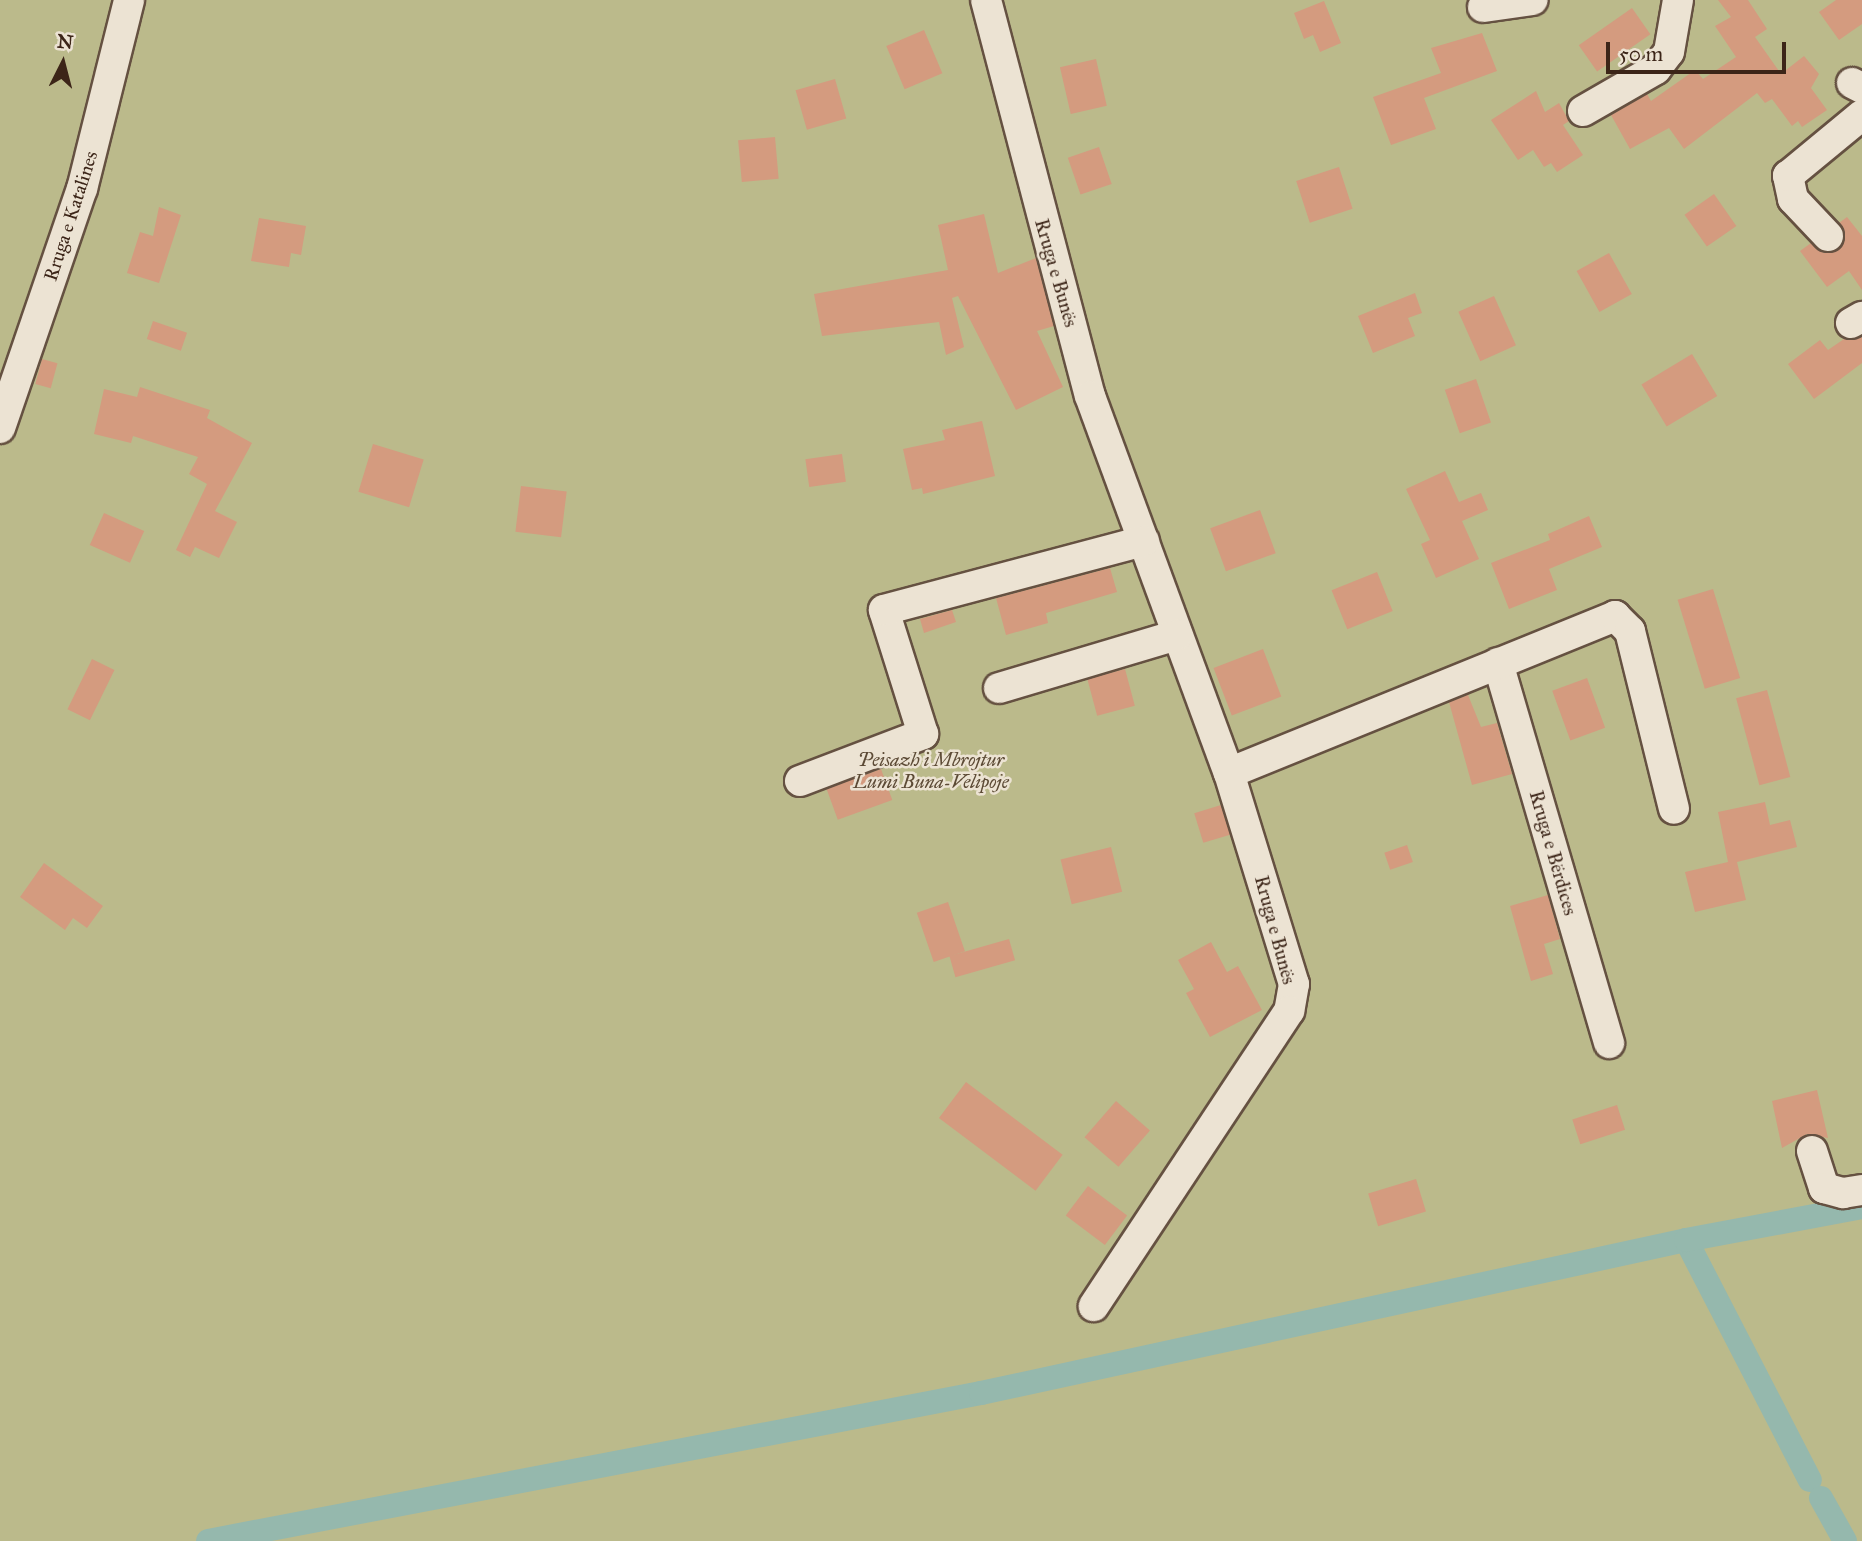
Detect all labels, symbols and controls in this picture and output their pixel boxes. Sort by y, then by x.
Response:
north arrow [28,28,98,98]
scale bar [1610,28,1790,72]
text: N [56,29,74,54]
text: 50 m [1619,41,1663,67]
street label: Rruga e Katalines [39,148,103,284]
street label: Rruga e Bunës [1030,216,1082,330]
park label: Peisazh i Mbrojtur Lumi Buna-Velipoje [853,749,1009,793]
street label: Rruga e Bërdices [1524,788,1582,918]
street label: Rruga e Bunës [1250,873,1300,987]

